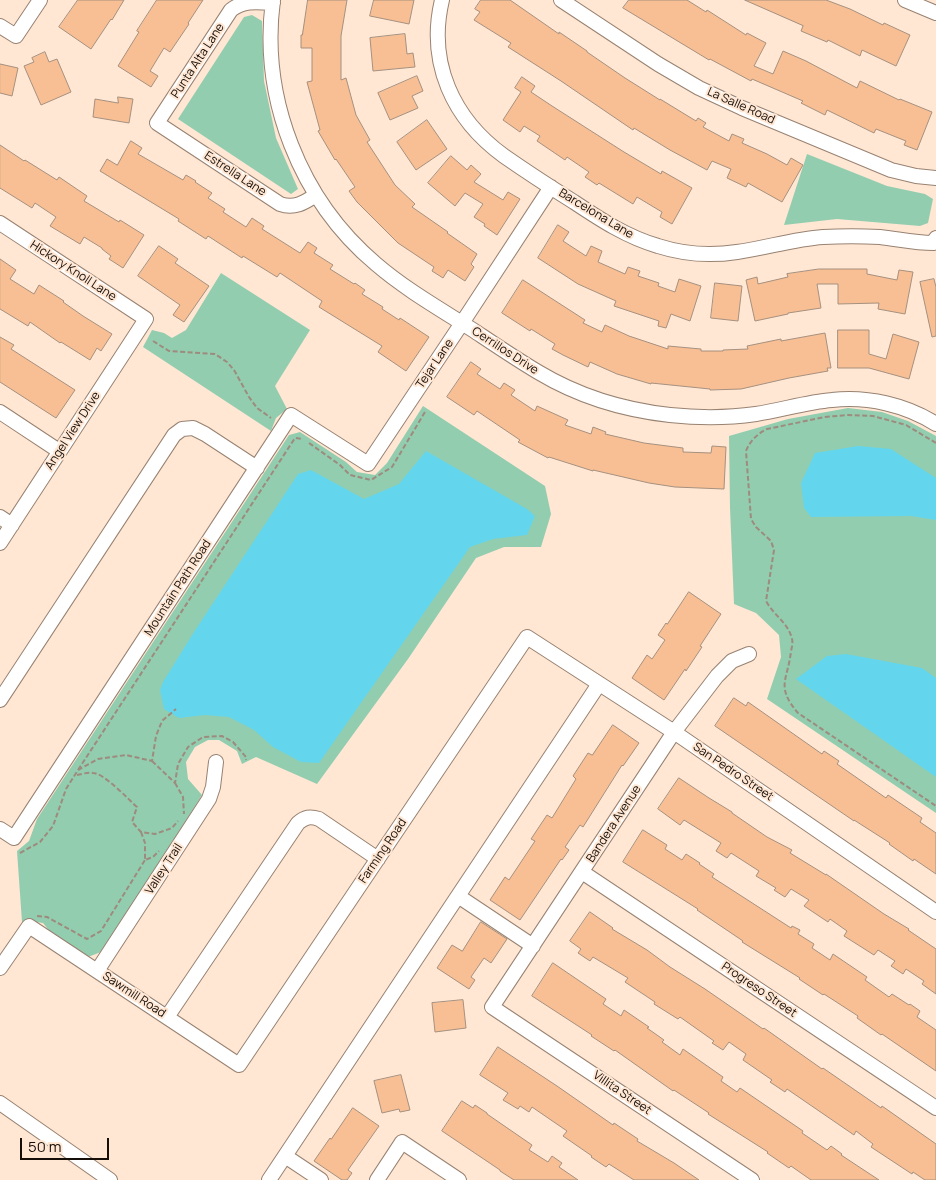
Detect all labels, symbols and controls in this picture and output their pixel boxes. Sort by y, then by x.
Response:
street label: Punta Alta Lane [168,21,228,101]
street label: La Salle Road [705,85,777,127]
street label: Estrella Lane [201,149,269,199]
street label: Barcelona Lane [556,186,636,242]
street label: Hickory Knoll Lane [27,238,119,304]
street label: Cerrillos Drive [469,324,541,378]
street label: Tejar Lane [413,337,457,391]
street label: Angel View Drive [42,389,104,473]
street label: Mountain Path Road [142,537,214,639]
street label: San Pedro Street [690,740,776,804]
street label: Bandera Avenue [584,783,644,865]
street label: Farming Road [356,816,410,886]
street label: Valley Trail [142,841,186,897]
street label: Progreso Street [719,959,799,1021]
street label: Sawmill Road [100,969,168,1021]
street label: Villita Street [590,1068,654,1118]
scale bar [22,1128,111,1160]
text: 50 m [28,1136,62,1157]

